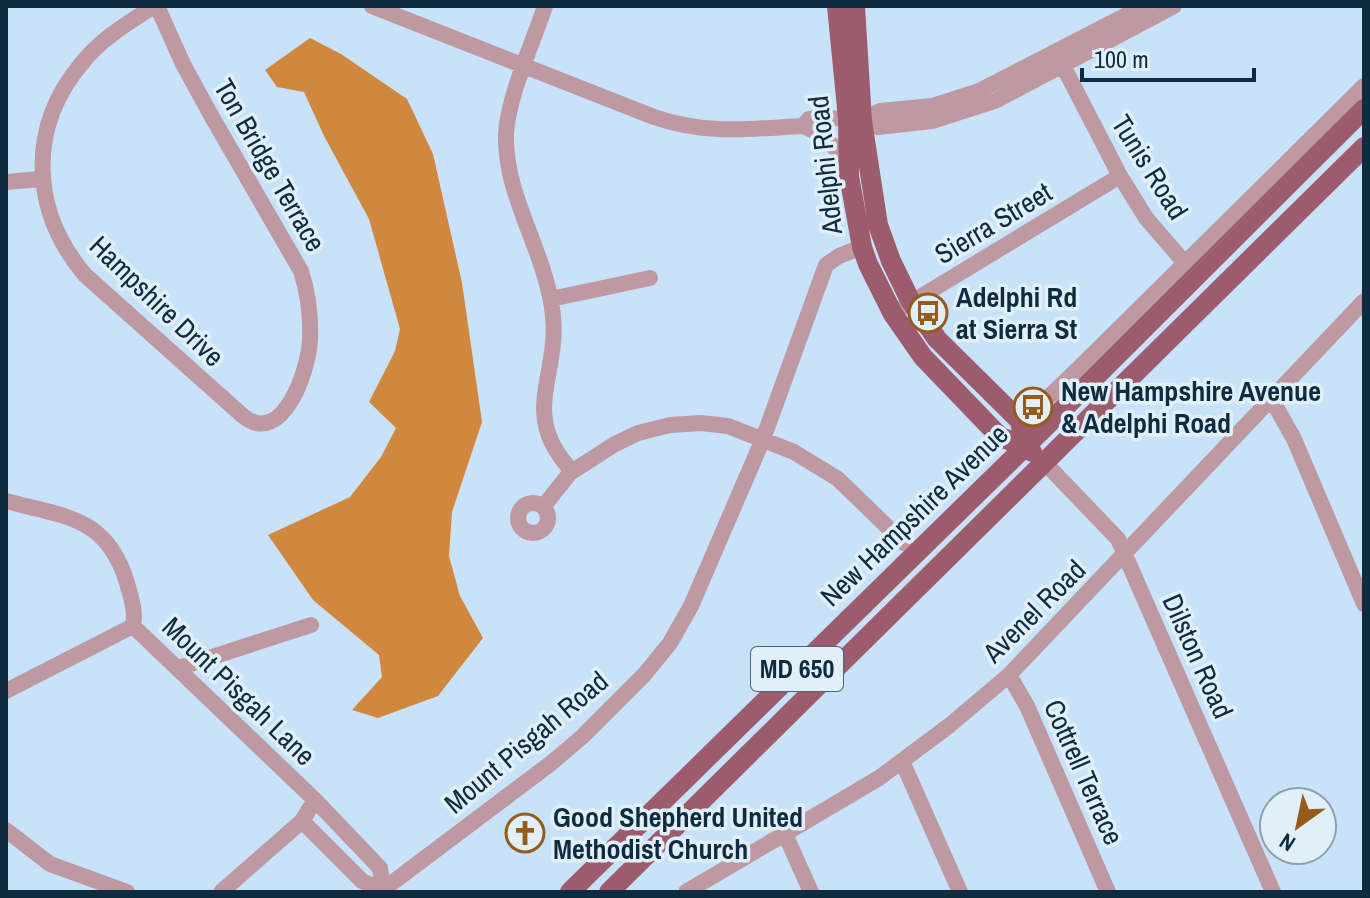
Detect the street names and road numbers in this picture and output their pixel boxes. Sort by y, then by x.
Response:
street label: Ton Bridge Terrace [205,72,335,258]
street label: Adelphi Road [799,94,851,237]
street label: Tunis Road [1103,107,1197,227]
street label: Sierra Street [927,173,1059,273]
street label: Hampshire Drive [81,227,233,375]
street label: New Hampshire Avenue [812,415,1016,615]
street label: Avenel Road [974,551,1094,671]
street label: Dilston Road [1154,588,1242,724]
street label: Mount Pisgah Lane [154,608,324,774]
road number: MD 650 [751,647,843,691]
street label: Mount Pisgah Road [436,662,616,822]
street label: Cottrell Terrace [1035,693,1133,851]

